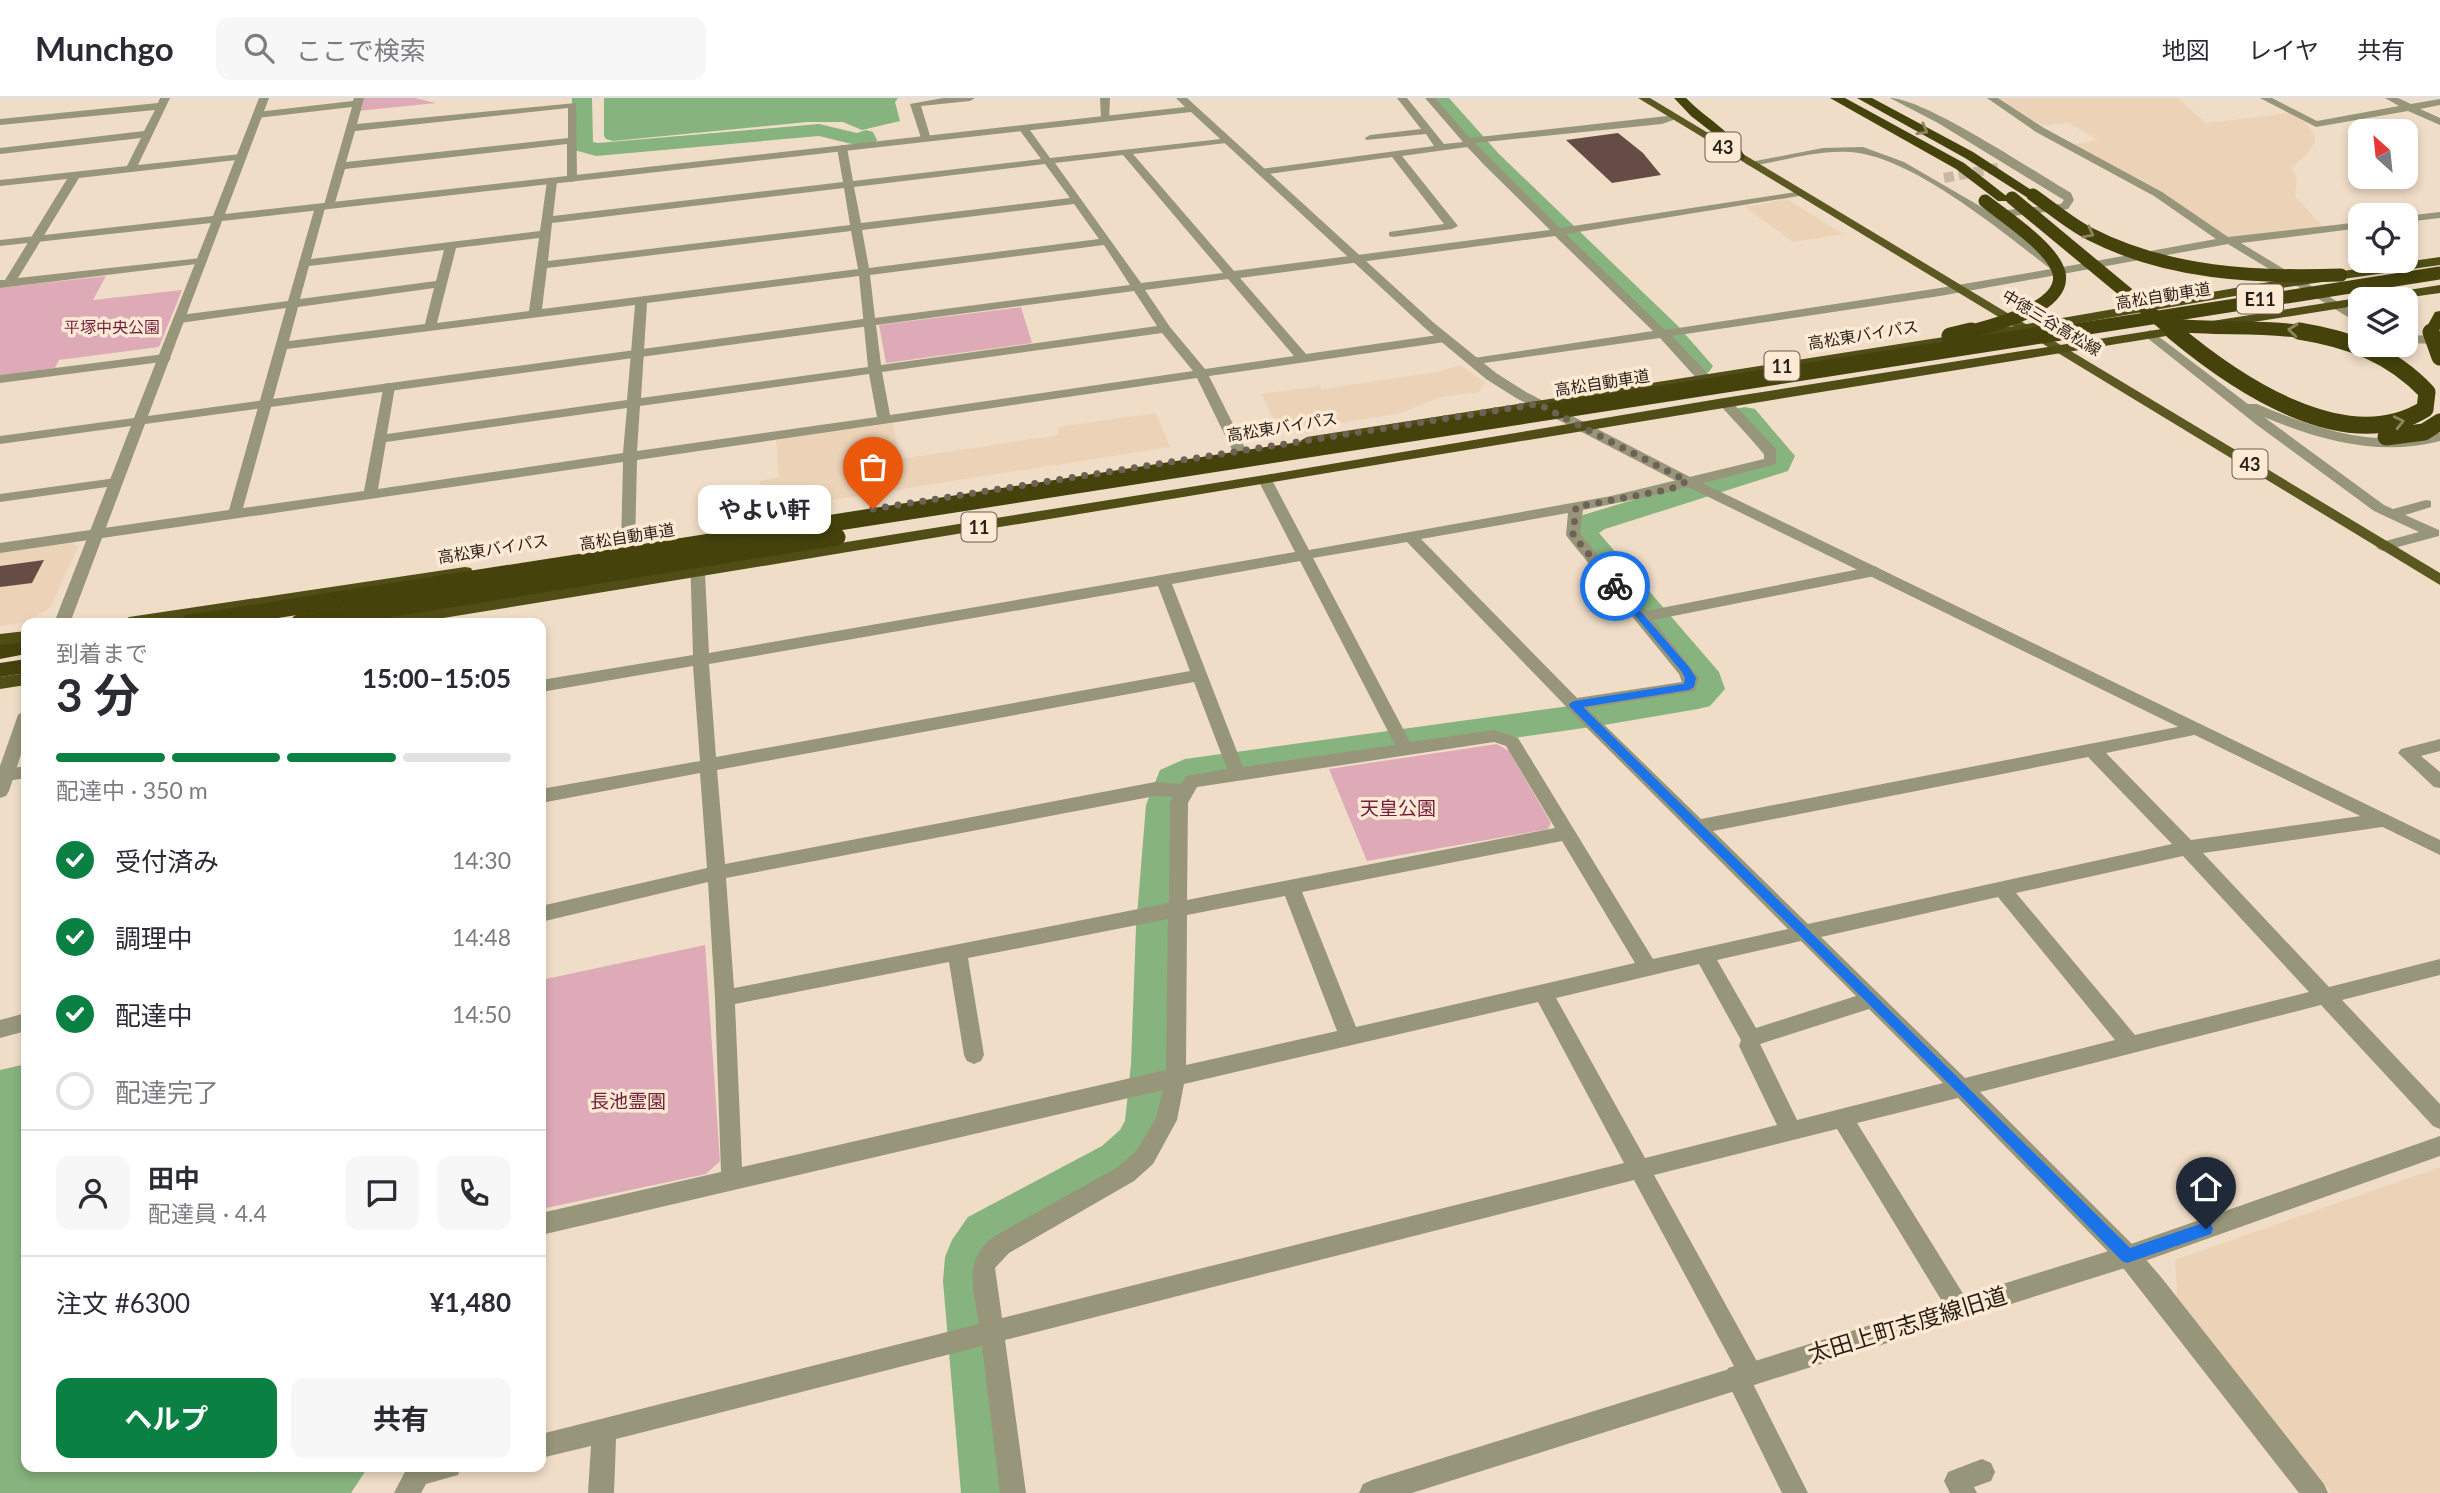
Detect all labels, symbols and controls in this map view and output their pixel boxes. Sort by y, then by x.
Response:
search box [216,17,706,80]
text: Munchgo [35,28,174,68]
icon: search [240,29,278,67]
text: ここで検索 [296,34,426,66]
text: 地図 [2162,35,2210,64]
text: レイヤ [2248,35,2319,64]
text: 共有 [2357,35,2405,64]
north arrow [2348,119,2418,189]
map controls [2348,119,2418,357]
one-way arrow [1916,122,1928,135]
road number: 43 [1706,132,1740,162]
button: locate [2348,203,2418,273]
one-way arrow [2082,224,2095,238]
street label: 高松自動車道 [2114,278,2212,312]
road number: E11 [2237,284,2283,314]
street label: 中徳三谷高松線 [1999,285,2105,359]
button: layers [2348,287,2418,357]
street label: 高松東バイパス [1806,316,1920,352]
park label: 平塚中央公園 [64,317,160,336]
one-way arrow [2287,323,2299,338]
road number: 11 [1764,352,1800,380]
street label: 高松自動車道 [1553,365,1651,399]
street label: 高松東バイパス [1225,408,1339,444]
one-way arrow [2392,415,2404,430]
pin [843,437,903,509]
icon: bag [854,448,892,486]
road number: 43 [2232,450,2268,478]
callout: やよい軒 [698,484,831,534]
text: やよい軒 [719,495,811,523]
road number: 11 [962,512,996,542]
street label: 高松自動車道 [578,519,676,553]
street label: 高松東バイパス [436,530,550,566]
courier [1580,551,1650,621]
icon: bike [1596,567,1634,605]
text: 到着まで [56,639,148,667]
text: 15:00–15:05 [362,662,511,694]
text: 3 分 [56,667,140,722]
text: 配達中 · 350 m [56,776,208,804]
park label: 天皇公園 [1360,796,1436,819]
icon: check [56,841,94,879]
text: 受付済み [115,845,219,877]
text: 14:30 [452,846,511,874]
icon: check [56,918,94,956]
text: 調理中 [115,922,193,954]
text: 14:48 [452,923,511,951]
icon: check [56,995,94,1033]
text: 配達中 [115,999,193,1031]
text: 14:50 [452,1000,511,1028]
text: 配達完了 [115,1076,219,1108]
park label: 長池霊園 [590,1089,666,1112]
button: person [56,1156,130,1230]
button: chat [345,1156,419,1230]
button: phone [437,1156,511,1230]
pin [2176,1157,2236,1229]
text: 田中 [148,1162,200,1194]
icon: home [2187,1168,2225,1206]
text: 配達員 · 4.4 [148,1199,267,1227]
street label: 太田上町志度線旧道 [1804,1280,2010,1368]
text: ¥1,480 [430,1286,511,1318]
text: 注文 #6300 [56,1287,190,1319]
button: ヘルプ [56,1378,277,1458]
button: 共有 [291,1378,511,1458]

